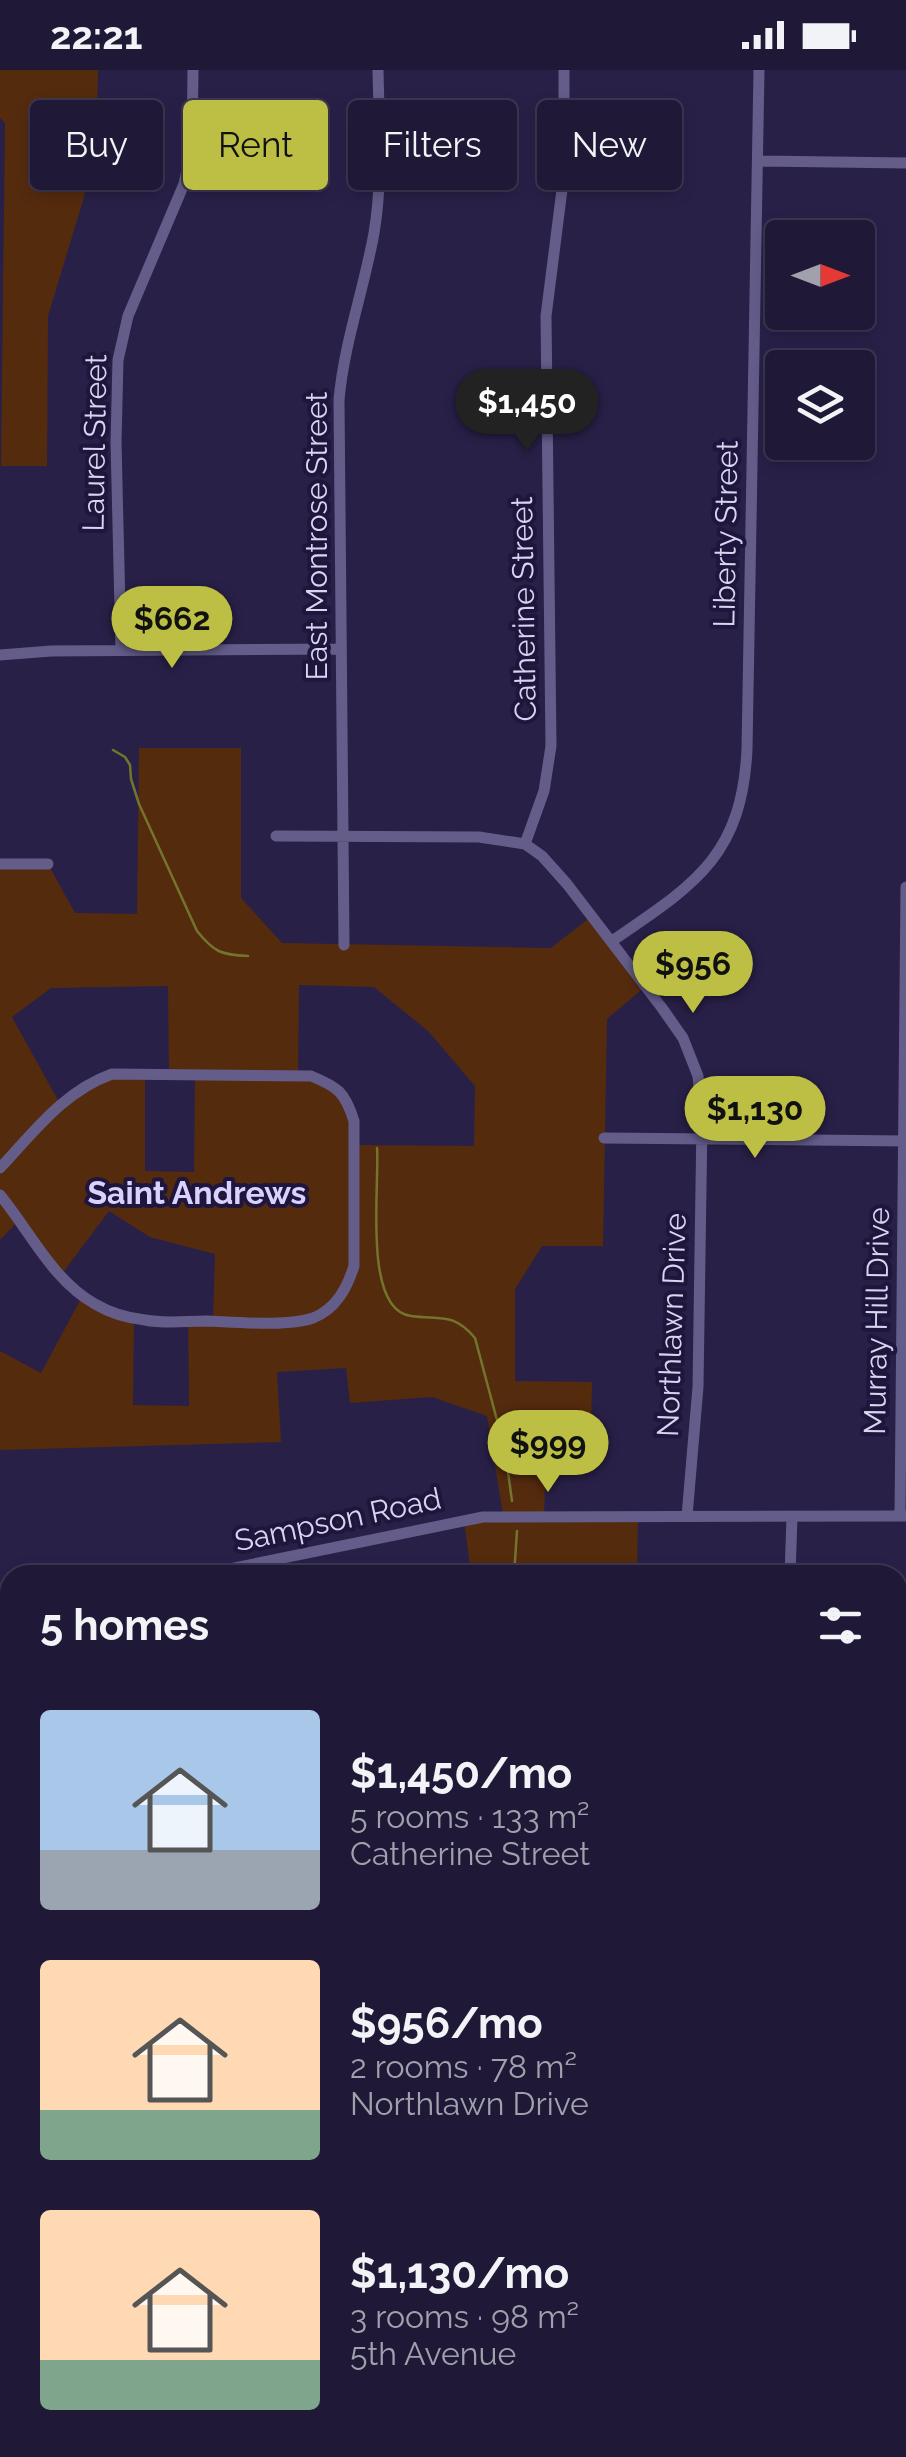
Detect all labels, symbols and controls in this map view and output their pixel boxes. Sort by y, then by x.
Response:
text: 22:21 [50,13,142,58]
chip: Buy [30,100,163,190]
chip: Rent [183,100,328,190]
chip: Filters [348,100,517,190]
chip: New [537,100,682,190]
north arrow [765,220,875,330]
map controls [765,220,875,460]
button: layers [765,350,875,460]
street label: Laurel Street [75,354,114,532]
pin: $1,450 [446,369,608,454]
text: $1,450 [477,383,577,420]
street label: East Montrose Street [299,392,334,680]
street label: Liberty Street [706,440,745,628]
street label: Catherine Street [504,496,543,722]
pin: $662 [113,586,231,671]
text: $662 [133,600,211,637]
pin: $956 [634,931,752,1016]
text: $956 [655,945,731,982]
pin: $1,130 [674,1076,836,1161]
text: $1,130 [707,1090,803,1127]
district label: Saint Andrews [88,1174,306,1211]
street label: Murray Hill Drive [857,1207,896,1435]
street label: Northlawn Drive [650,1212,693,1438]
pin: $999 [489,1410,607,1495]
text: $999 [510,1424,586,1461]
street label: Sampson Road [232,1481,444,1558]
icon: filters [813,1598,868,1653]
text: 5 homes [40,1601,209,1650]
text: $1,450/mo [350,1749,572,1798]
icon: home [120,1750,240,1870]
text: 5 rooms · 133 m² [350,1798,590,1835]
text: Catherine Street [350,1835,590,1872]
text: $956/mo [350,1999,543,2048]
icon: home [120,2000,240,2120]
text: 2 rooms · 78 m² [350,2048,577,2085]
text: Northlawn Drive [350,2085,589,2122]
text: $1,130/mo [350,2249,569,2298]
icon: home [120,2250,240,2370]
text: 3 rooms · 98 m² [350,2298,579,2335]
text: 5th Avenue [350,2335,516,2372]

